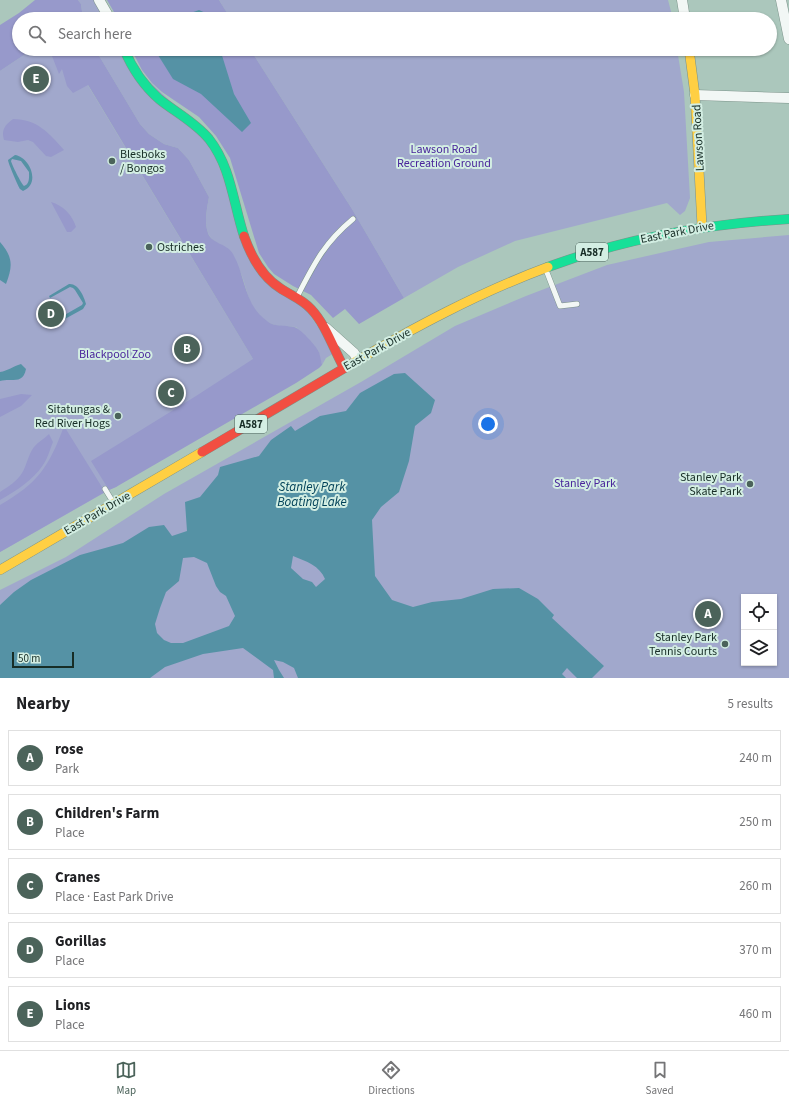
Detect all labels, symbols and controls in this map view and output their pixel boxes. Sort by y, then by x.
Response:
search box [12,12,777,56]
icon: search [26,23,48,45]
text: Search here [58,24,132,45]
pin: E [23,64,49,94]
street label: Lawson Road [688,104,709,172]
park label: Lawson Road Recreation Ground [397,141,491,172]
place label: Blesboks / Bongos [120,146,165,177]
marker: Blesboks / Bongos [107,156,117,166]
street label: East Park Drive [639,217,715,248]
place label: Ostriches [157,239,204,256]
marker: Ostriches [144,242,154,252]
road number: A587 [576,243,608,261]
pin: D [38,299,64,329]
street label: East Park Drive [341,324,414,375]
pin: B [174,334,200,364]
park label: Blackpool Zoo [79,346,151,363]
pin: C [158,378,184,408]
place label: Sitatungas & Red River Hogs [35,401,111,432]
marker: Sitatungas & Red River Hogs [113,411,123,421]
your location [478,414,498,434]
road number: A587 [235,415,267,433]
place label: Stanley Park Skate Park [680,469,742,500]
park label: Stanley Park [554,475,616,492]
water label: Stanley Park Boating Lake [277,478,347,511]
marker: Stanley Park Skate Park [745,479,755,489]
street label: East Park Drive [61,487,134,539]
map controls [741,594,777,666]
button: locate [741,594,777,630]
pin: A [695,599,721,629]
place label: Stanley Park Tennis Courts [649,629,717,660]
button: layers [741,630,777,666]
marker: Stanley Park Tennis Courts [720,639,730,649]
scale bar [12,650,74,669]
text: 50 m [18,651,40,666]
text: Nearby [16,692,70,716]
text: 5 results [728,695,773,713]
text: rose [55,739,84,760]
text: A [26,749,34,767]
text: 240 m [739,749,772,767]
text: Park [55,760,79,778]
text: Children's Farm [55,803,159,824]
text: B [26,813,34,831]
text: 250 m [739,813,772,831]
text: Place [55,824,84,842]
text: Cranes [55,867,100,888]
text: C [26,877,34,895]
text: 260 m [739,877,772,895]
text: Place · East Park Drive [55,888,173,906]
text: Gorillas [55,931,106,952]
text: D [26,941,34,959]
text: 370 m [739,941,772,959]
text: Place [55,952,84,970]
text: Lions [55,995,90,1016]
text: E [26,1005,34,1023]
text: 460 m [739,1005,772,1023]
text: Place [55,1016,84,1034]
tab: Map [115,1059,137,1098]
tab: Directions [368,1059,415,1098]
tab: Saved [646,1059,674,1098]

